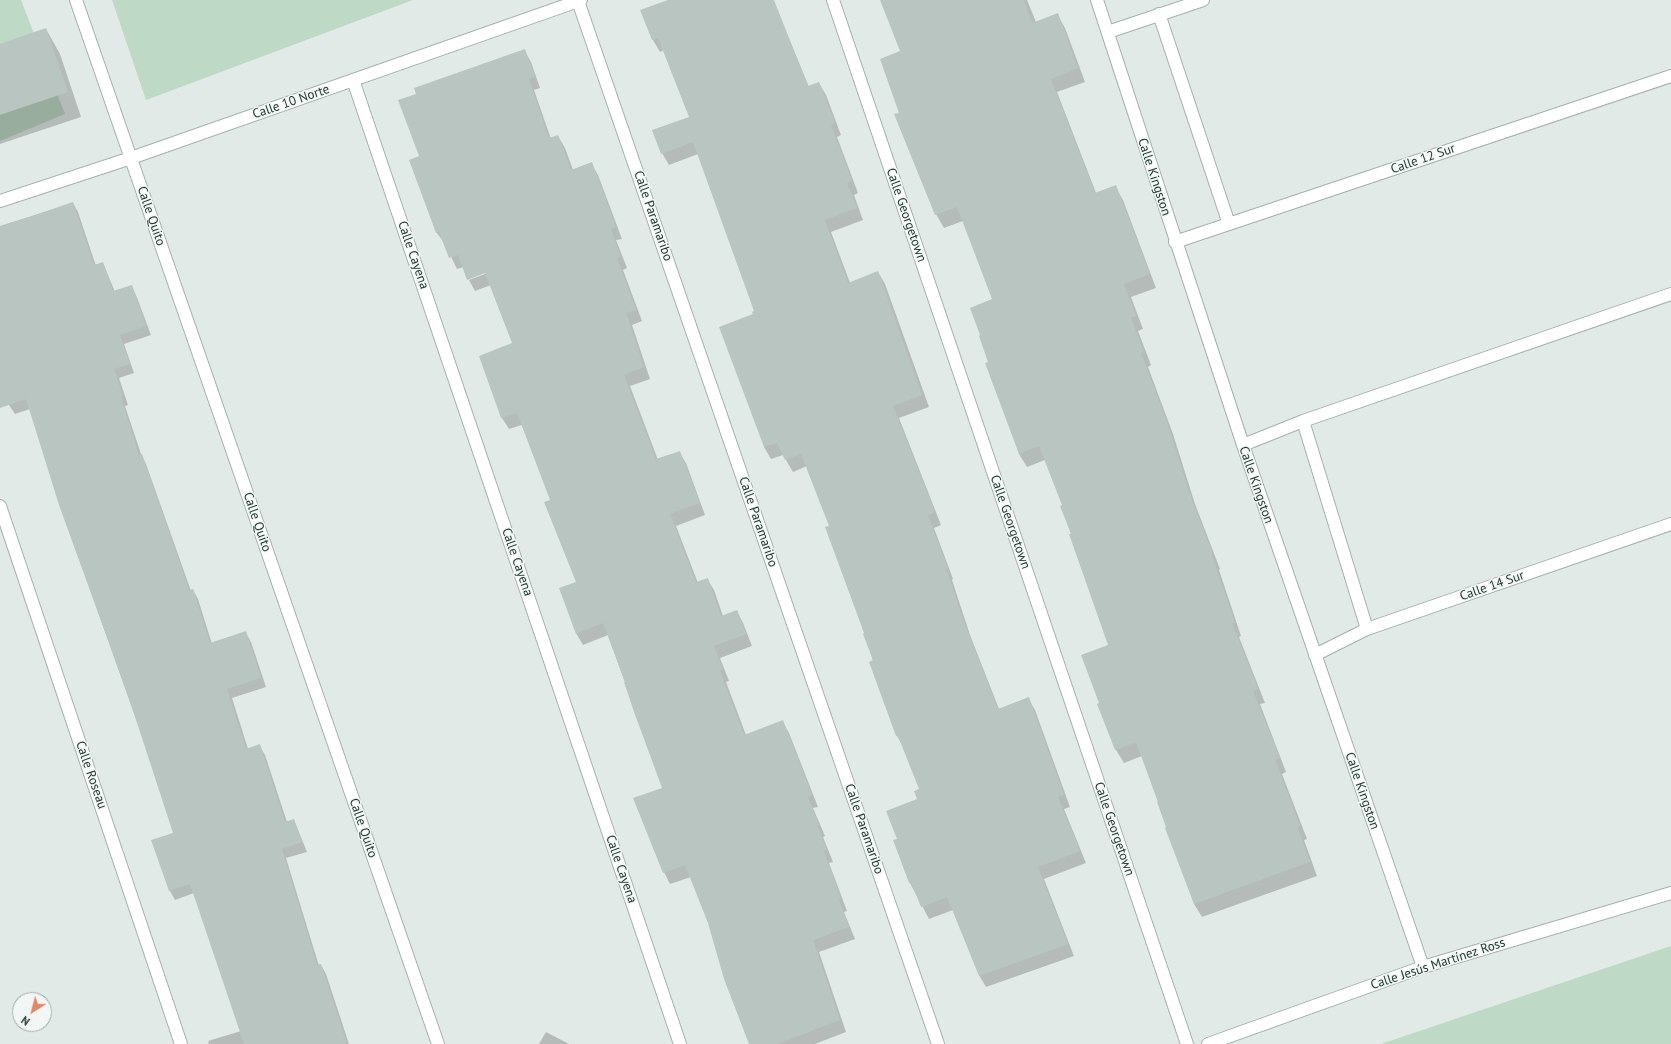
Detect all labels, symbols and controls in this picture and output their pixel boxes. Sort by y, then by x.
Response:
street label: Calle 10 Norte [250,82,332,122]
street label: Calle Kingston [1134,136,1174,218]
street label: Calle 12 Sur [1389,141,1457,177]
street label: Calle Georgetown [883,166,929,264]
street label: Calle Paramaribo [630,169,676,263]
street label: Calle Quito [134,184,168,248]
street label: Calle Cayena [394,219,432,291]
street label: Calle Kingston [1235,444,1277,526]
street label: Calle Georgetown [987,473,1033,571]
street label: Calle Paramaribo [735,475,781,569]
street label: Calle Quito [240,490,274,554]
street label: Calle Cayena [498,526,536,598]
street label: Calle 14 Sur [1458,568,1526,604]
street label: Calle Roseau [72,739,110,811]
street label: Calle Kingston [1341,750,1383,832]
street label: Calle Georgetown [1091,780,1137,878]
street label: Calle Paramaribo [841,782,887,876]
street label: Calle Quito [346,796,380,860]
street label: Calle Cayena [602,833,640,905]
street label: Calle Jesús Martínez Ross [1369,935,1507,993]
north arrow [12,992,52,1032]
text: N [18,1013,33,1029]

